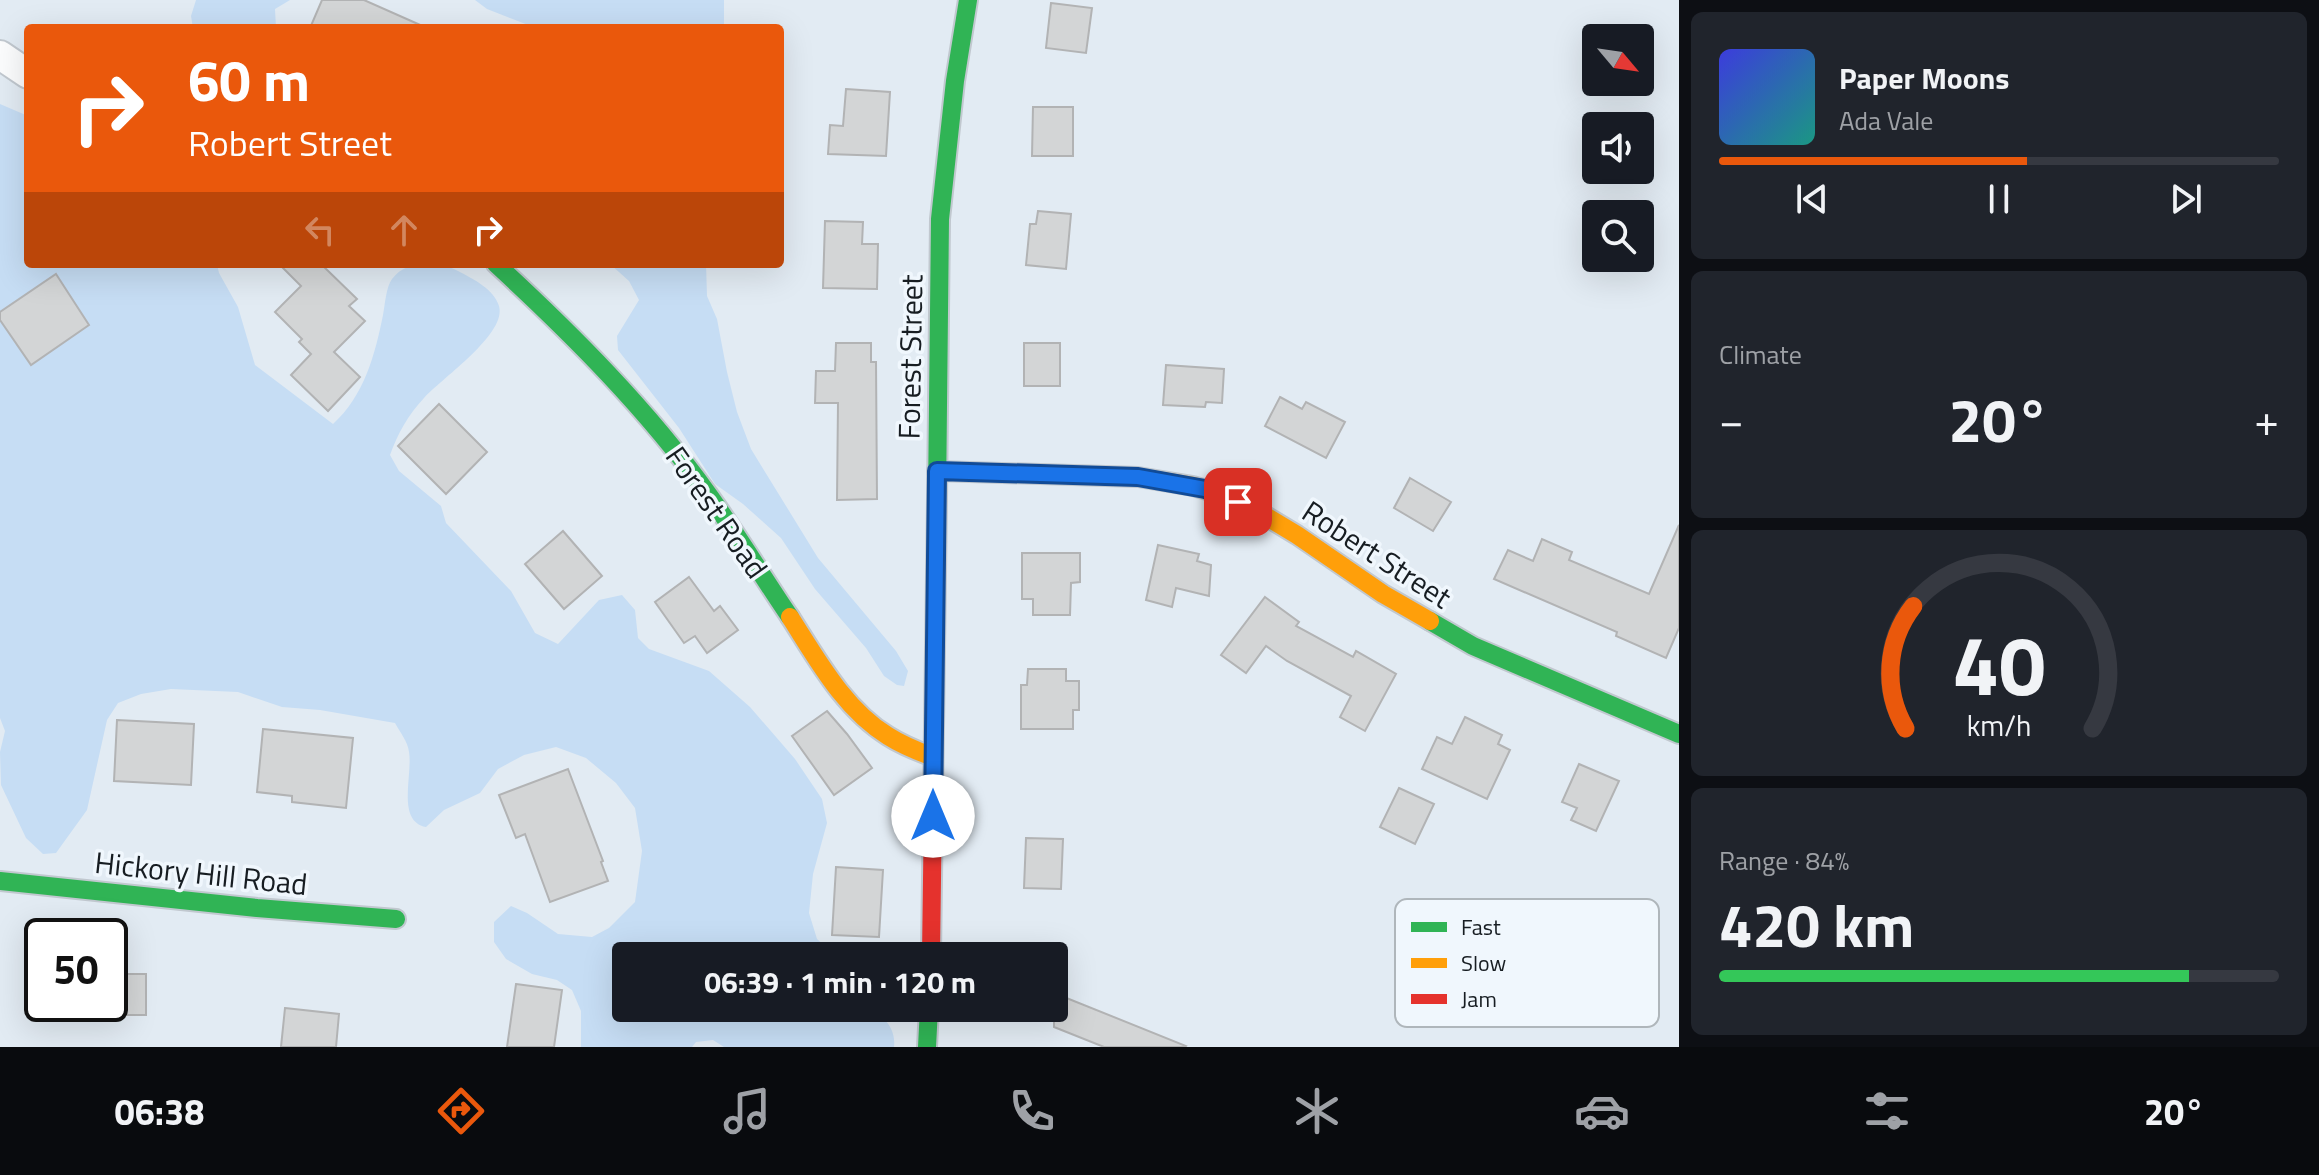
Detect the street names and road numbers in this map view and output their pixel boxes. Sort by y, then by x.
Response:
street label: Forest Street [886,274,934,440]
street label: Forest Road [654,436,780,588]
street label: Robert Street [1293,488,1461,620]
street label: Hickory Hill Road [92,839,310,907]

